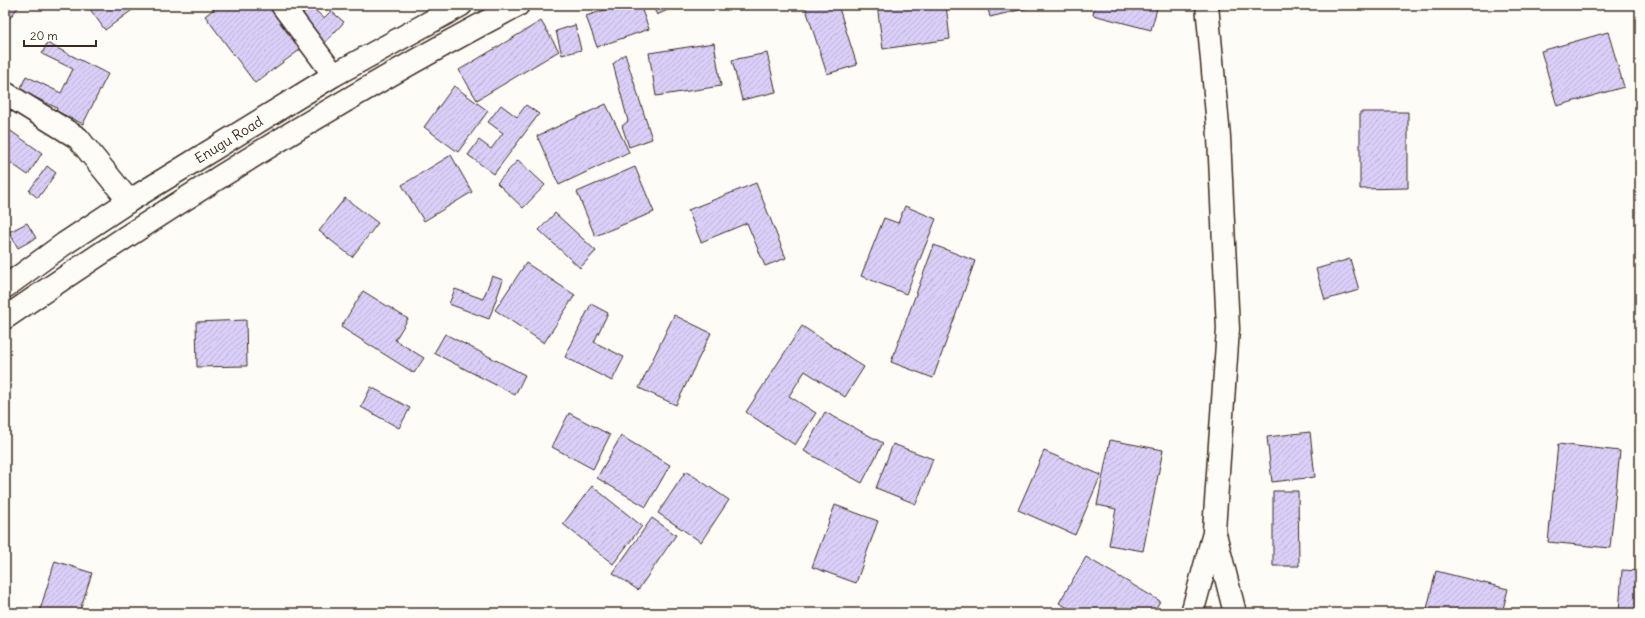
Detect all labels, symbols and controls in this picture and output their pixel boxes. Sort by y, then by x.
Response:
scale bar [24,22,96,48]
text: 20 m [30,28,58,43]
street label: Enugu Road [191,112,266,167]

